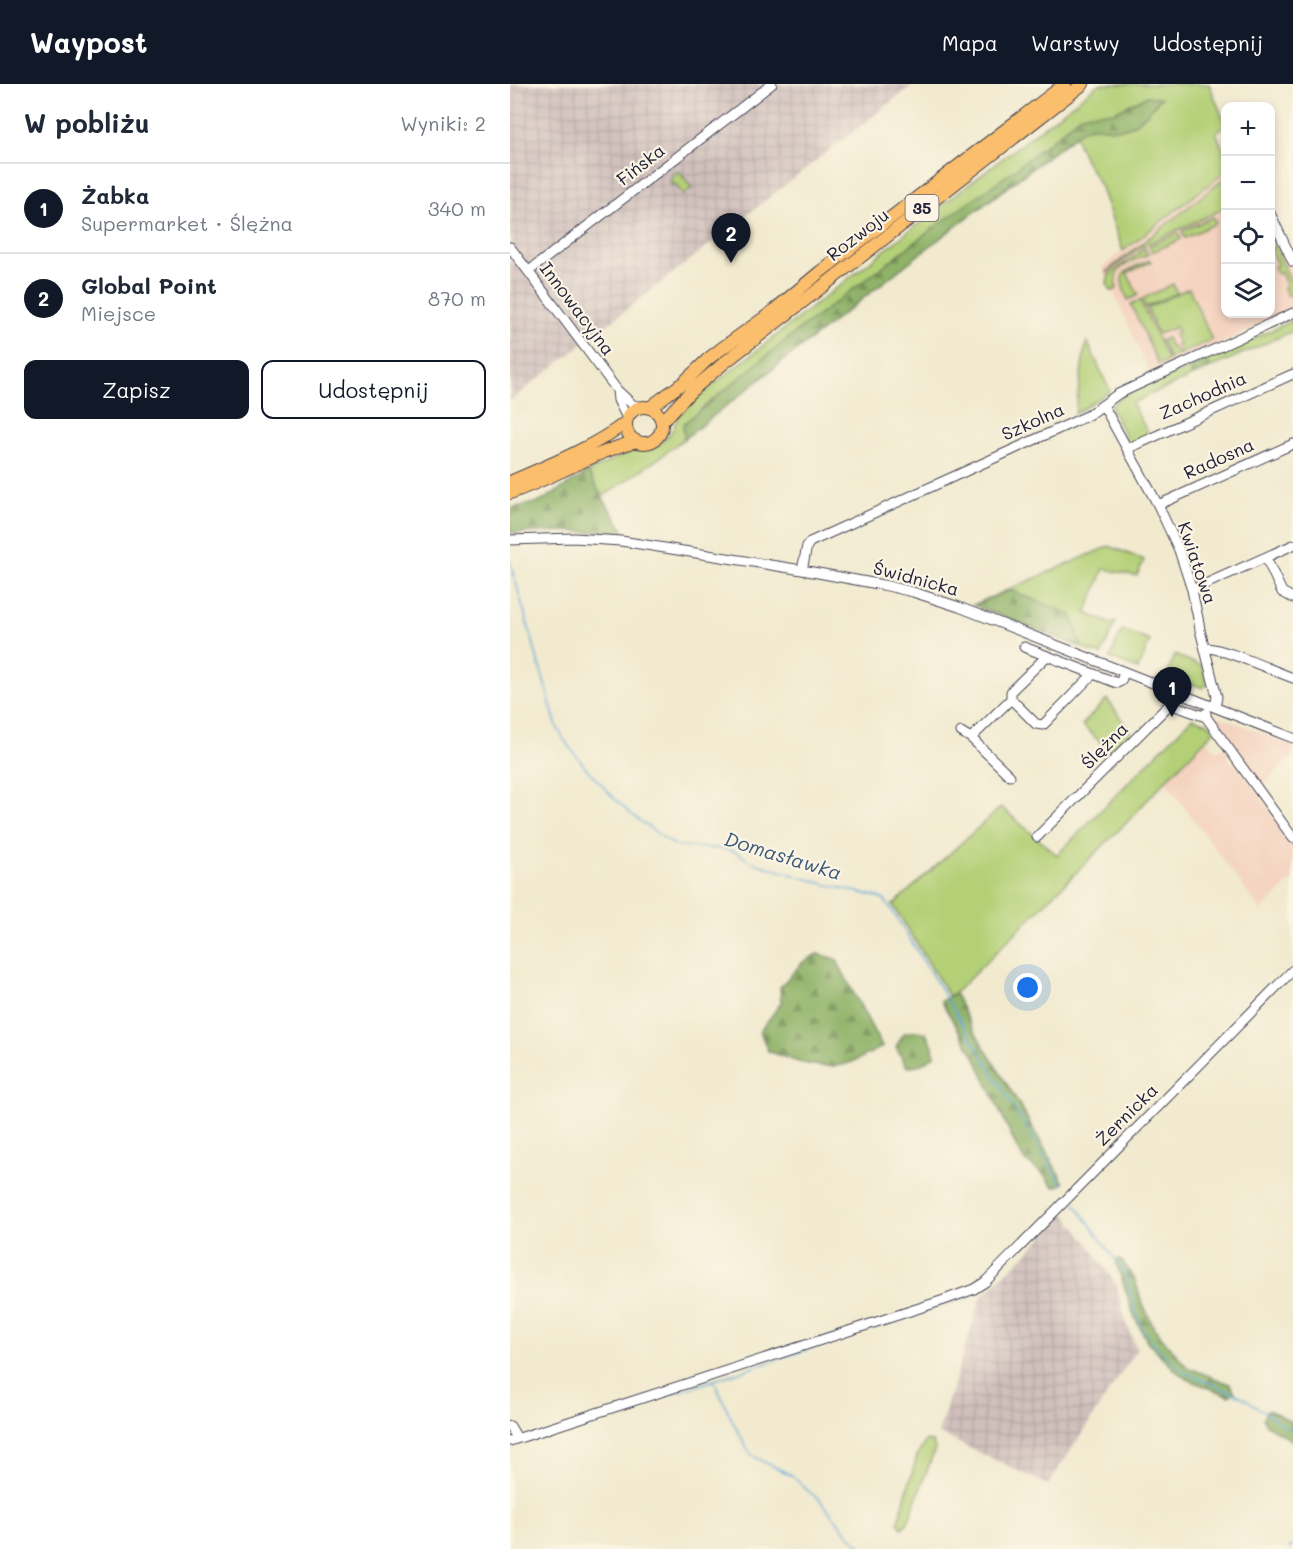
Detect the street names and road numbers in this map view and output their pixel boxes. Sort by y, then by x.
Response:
street label: Fińska [611,138,669,191]
road number: 35 [906,195,938,221]
street label: Rozwoju [821,202,893,266]
street label: Innowacyjna [535,257,621,360]
street label: Zachodnia [1155,365,1250,425]
street label: Szkolna [998,397,1068,445]
street label: Radosna [1180,432,1258,484]
street label: Kwiatowa [1173,518,1223,607]
street label: Świdnicka [871,555,962,601]
street label: Ślężna [1076,717,1133,774]
street label: Żernicka [1090,1078,1163,1151]

